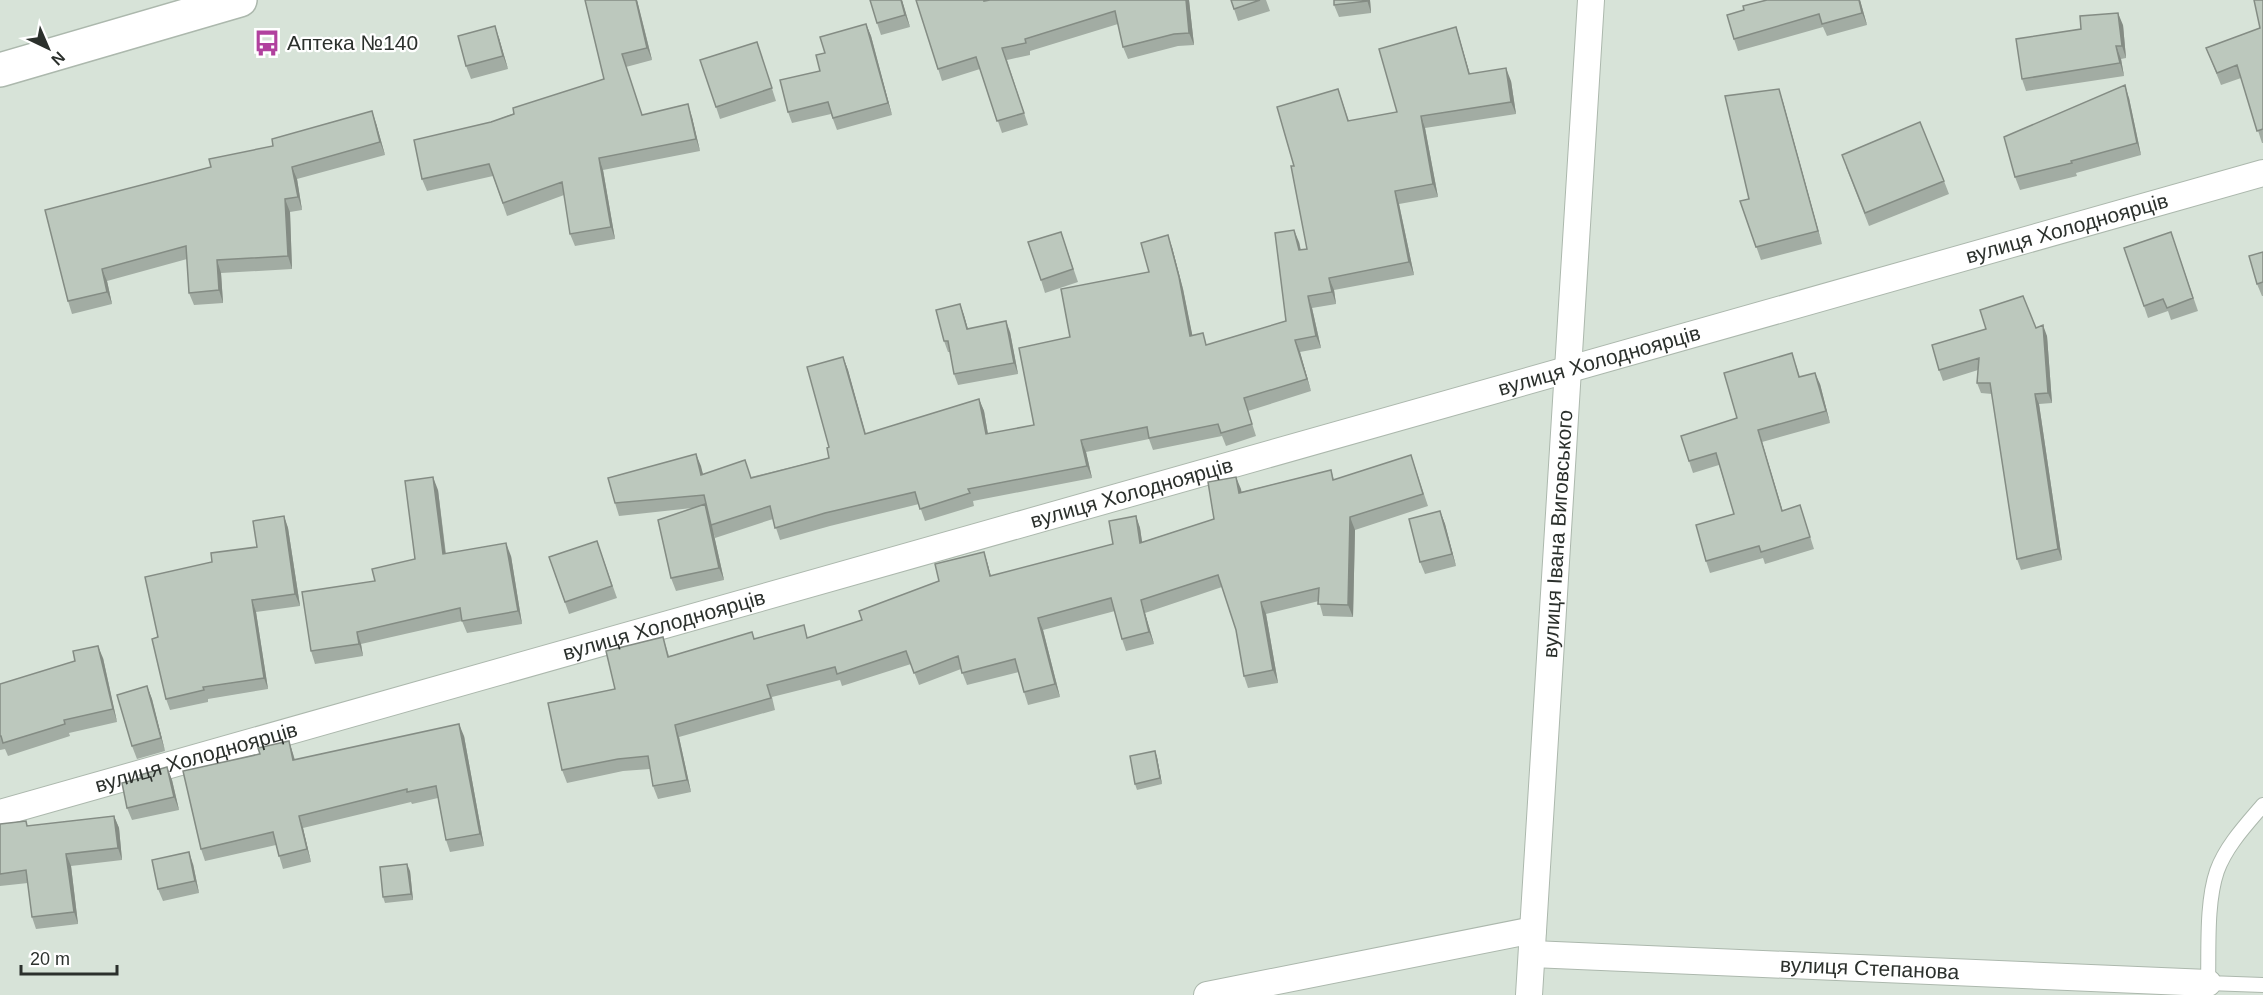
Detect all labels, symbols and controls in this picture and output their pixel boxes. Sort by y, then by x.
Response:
north arrow [18,18,78,78]
bus stop icon: Аптека №140 [252,28,282,58]
place label: Аптека №140 [287,31,418,54]
text: N [48,48,68,69]
street label: вулиця Холодноярців [1963,188,2171,268]
street label: вулиця Холодноярців [1495,321,1703,400]
street label: вулиця Івана Виговського [1538,409,1576,659]
street label: вулиця Холодноярців [1028,453,1235,532]
street label: вулиця Холодноярців [560,585,768,664]
street label: вулиця Холодноярців [92,717,300,797]
scale bar [21,938,117,976]
text: 20 m [30,949,70,969]
street label: вулиця Степанова [1780,953,1960,983]

